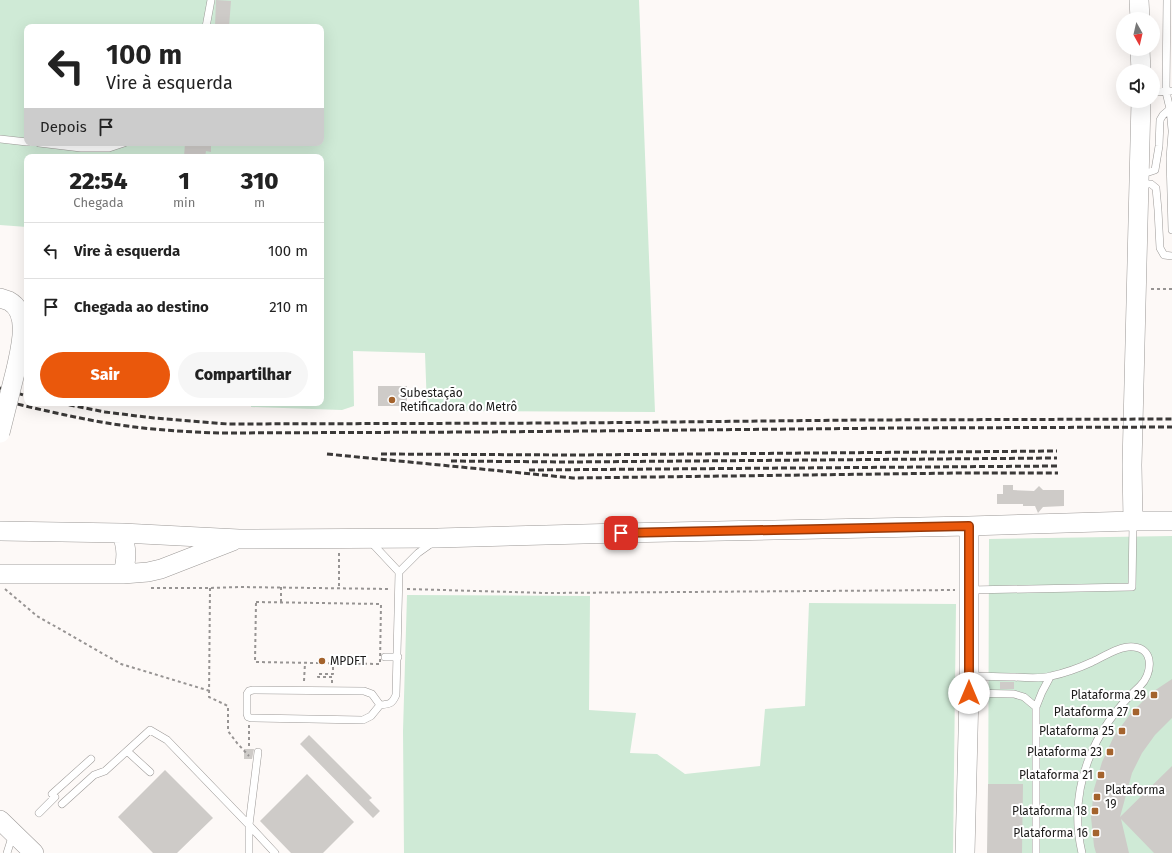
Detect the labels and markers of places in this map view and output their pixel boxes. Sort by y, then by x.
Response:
place label: Subestação Retificadora do Metrô [400,386,517,414]
marker: Subestação Retificadora do Metrô [387,395,397,405]
pin [604,516,638,550]
place label: MPDFT [330,654,367,668]
marker: MPDFT [317,656,327,666]
place label: Plataforma 29 [1071,688,1146,702]
marker: Plataforma 29 [1149,690,1159,700]
place label: Plataforma 27 [1054,705,1128,719]
marker: Plataforma 27 [1131,707,1141,717]
place label: Plataforma 25 [1039,724,1114,738]
marker: Plataforma 25 [1117,726,1127,736]
place label: Plataforma 23 [1027,745,1102,759]
marker: Plataforma 23 [1105,747,1115,757]
place label: Plataforma 21 [1019,768,1093,782]
marker: Plataforma 21 [1096,770,1106,780]
place label: Plataforma 19 [1105,783,1165,811]
marker: Plataforma 19 [1092,792,1102,802]
place label: Plataforma 18 [1012,804,1087,818]
marker: Plataforma 18 [1090,806,1100,816]
place label: Plataforma 16 [1013,826,1088,840]
marker: Plataforma 16 [1091,828,1101,838]

